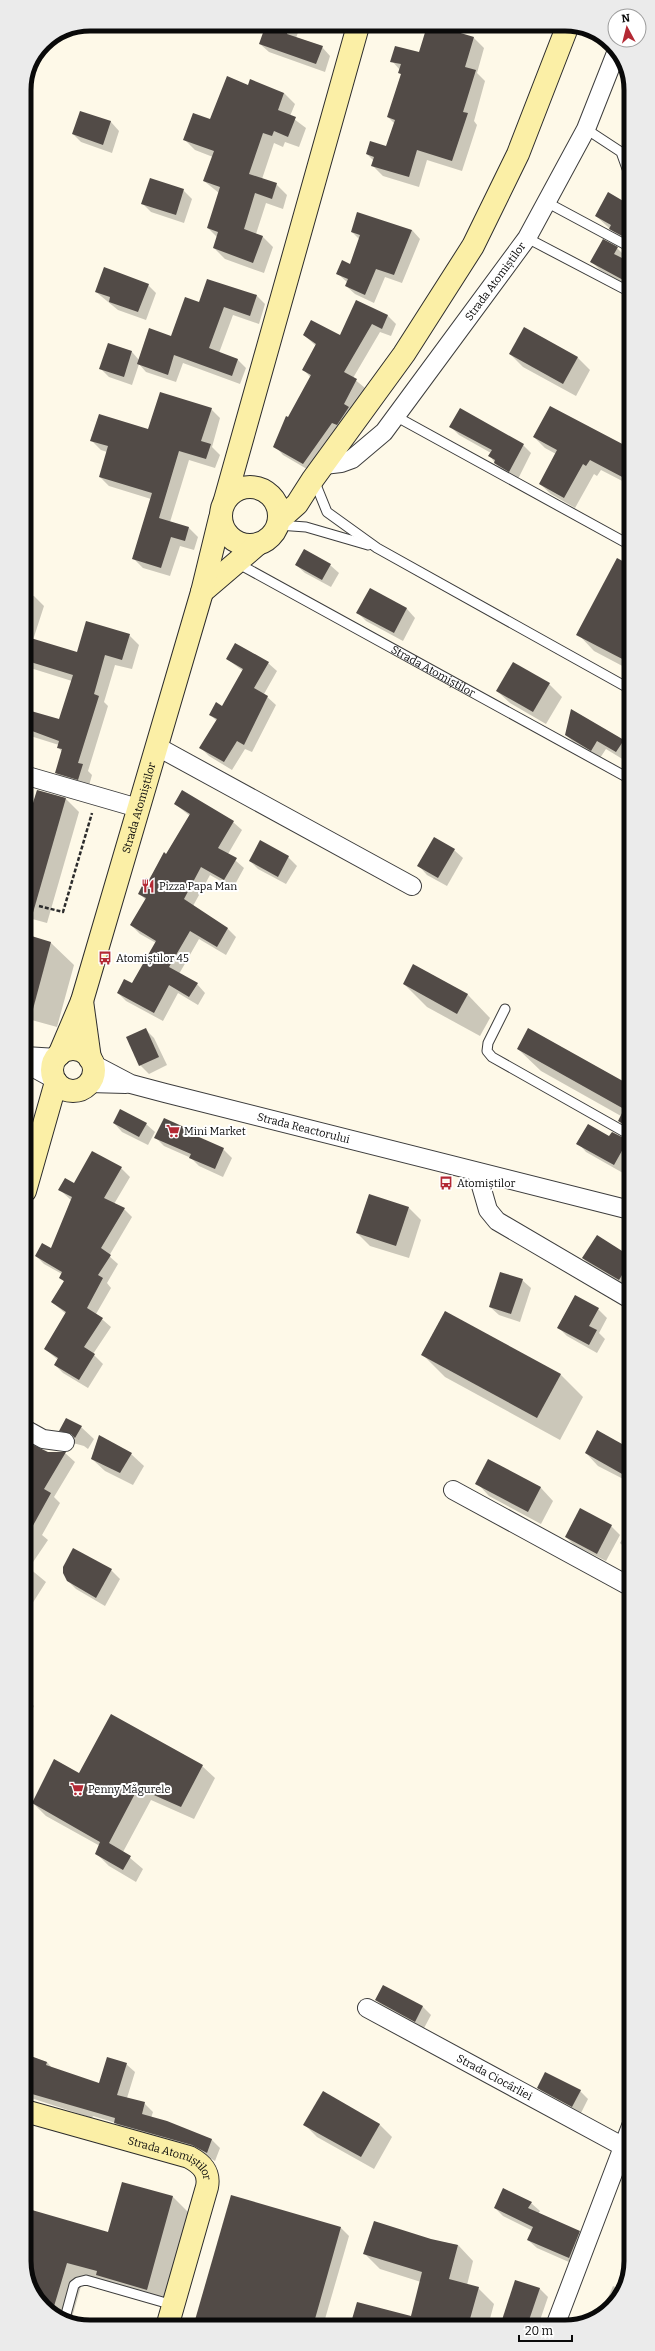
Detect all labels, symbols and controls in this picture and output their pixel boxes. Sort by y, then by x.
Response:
north arrow [607,8,647,48]
text: N [621,12,631,26]
street label: Strada Atomiștilor [462,239,528,323]
street label: Strada Atomiștilor [389,643,478,699]
street label: Strada Atomiștilor [119,761,158,855]
restaurant icon: Pizza Papa Man [140,878,156,894]
place label: Pizza Papa Man [159,880,237,893]
bus stop icon: Atomiștilor 45 [97,950,113,966]
place label: Atomiștilor 45 [116,952,189,965]
street label: Strada Reactorului [256,1110,352,1146]
supermarket icon: Mini Market [165,1123,181,1139]
place label: Mini Market [184,1125,246,1138]
bus stop icon: Atomiștilor [438,1175,454,1191]
place label: Atomiștilor [457,1177,516,1190]
supermarket icon: Penny Măgurele [69,1781,85,1797]
place label: Penny Măgurele [88,1783,170,1796]
street label: Strada Ciocârliei [455,2051,535,2103]
street label: Strada Atomiștilor [126,2134,214,2181]
scale bar [519,2317,572,2343]
text: 20 m [525,2324,554,2338]

